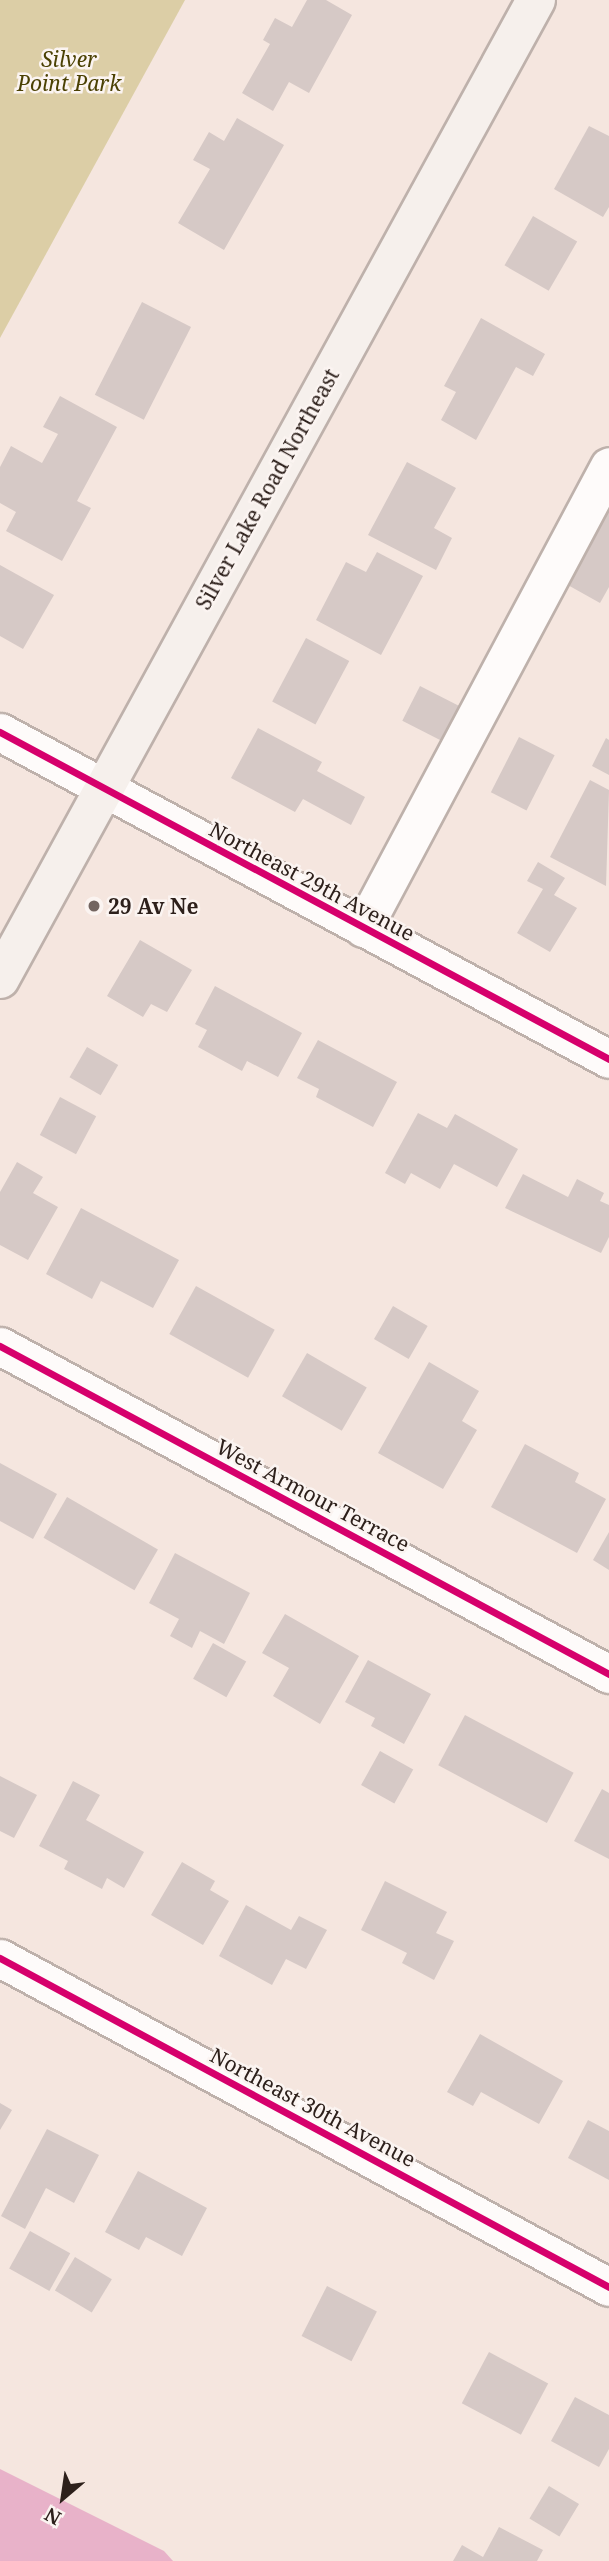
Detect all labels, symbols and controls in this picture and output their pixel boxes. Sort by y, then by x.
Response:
park label: Silver Point Park [17,46,121,96]
street label: Silver Lake Road Northeast [190,364,344,614]
street label: Northeast 29th Avenue [205,816,419,946]
place label: 29 Av Ne [108,893,198,919]
marker: 29 Av Ne [86,898,102,914]
street label: West Armour Terrace [212,1433,414,1557]
street label: Northeast 30th Avenue [206,2042,420,2172]
north arrow [28,2463,98,2533]
text: N [40,2501,66,2531]

